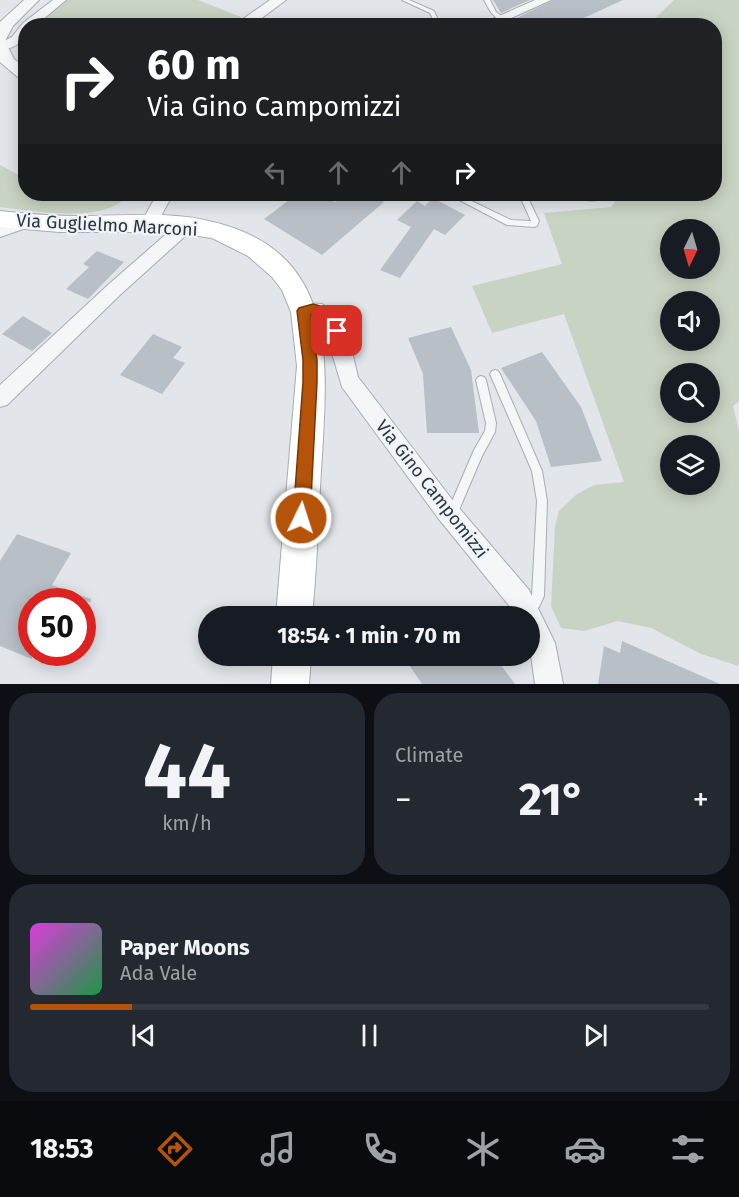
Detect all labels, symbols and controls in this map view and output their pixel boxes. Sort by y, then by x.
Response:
text: 60 m [147,40,241,90]
icon: right [48,42,126,120]
text: Via Gino Campomizzi [147,91,401,123]
icon: left [259,156,292,189]
icon: ahead [322,156,355,189]
icon: ahead [385,156,418,189]
icon: right [448,156,481,189]
street label: Via Guglielmo Marconi [16,209,198,241]
north arrow [660,219,720,279]
map controls [660,219,720,495]
button: sound [660,291,720,351]
pin [311,305,362,356]
icon: arrive [320,314,353,347]
button: search [660,363,720,423]
street label: Via Gino Campomizzi [371,415,493,563]
button: layers [660,435,720,495]
position arrow [269,486,333,550]
speed limit sign: 50 [18,588,96,666]
text: 18:54 · 1 min · 70 m [277,622,461,649]
text: 44 [143,725,231,819]
text: Climate [395,743,463,767]
text: 21° [519,773,585,827]
text: − [395,780,412,820]
text: + [693,780,709,820]
text: km/h [162,811,212,835]
text: Paper Moons [120,934,250,961]
text: Ada Vale [120,961,197,985]
icon: previous [127,1019,160,1052]
icon: pause [353,1019,386,1052]
icon: next [579,1019,612,1052]
icon: directions [154,1128,196,1170]
icon: music [257,1128,299,1170]
icon: phone [359,1128,401,1170]
icon: climate [462,1128,504,1170]
icon: car [564,1128,606,1170]
icon: filters [667,1128,709,1170]
text: 18:53 [30,1133,93,1165]

